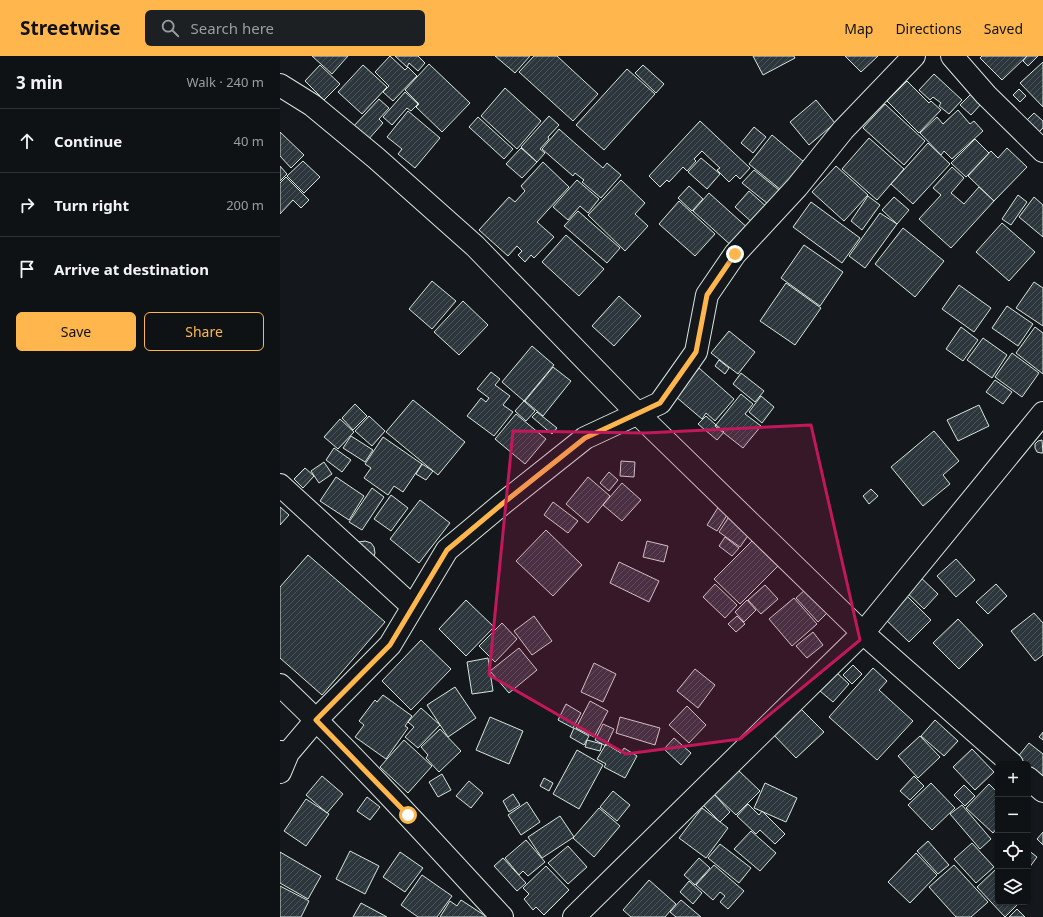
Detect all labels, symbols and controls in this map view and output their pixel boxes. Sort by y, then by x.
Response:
search box [145,10,425,46]
text: Streetwise [20,15,121,41]
icon: search [159,17,181,39]
text: Search here [191,18,274,38]
text: Map [844,19,873,38]
text: Directions [895,19,962,38]
text: Saved [984,19,1023,38]
text: 3 min [16,71,63,94]
text: Walk · 240 m [186,73,264,91]
icon: ahead [16,130,38,152]
text: Continue [54,131,122,151]
text: 40 m [234,132,264,150]
icon: right [16,194,38,216]
text: Turn right [54,195,129,215]
text: 200 m [226,196,264,214]
route end [726,245,744,263]
icon: arrive [16,258,38,280]
text: Arrive at destination [54,259,209,279]
button: Save [16,312,136,351]
button: Share [144,312,264,351]
map controls [995,761,1031,905]
button: + [995,761,1031,797]
button: − [995,797,1031,833]
route start [399,806,417,824]
button: locate [995,833,1031,869]
button: layers [995,869,1031,905]

